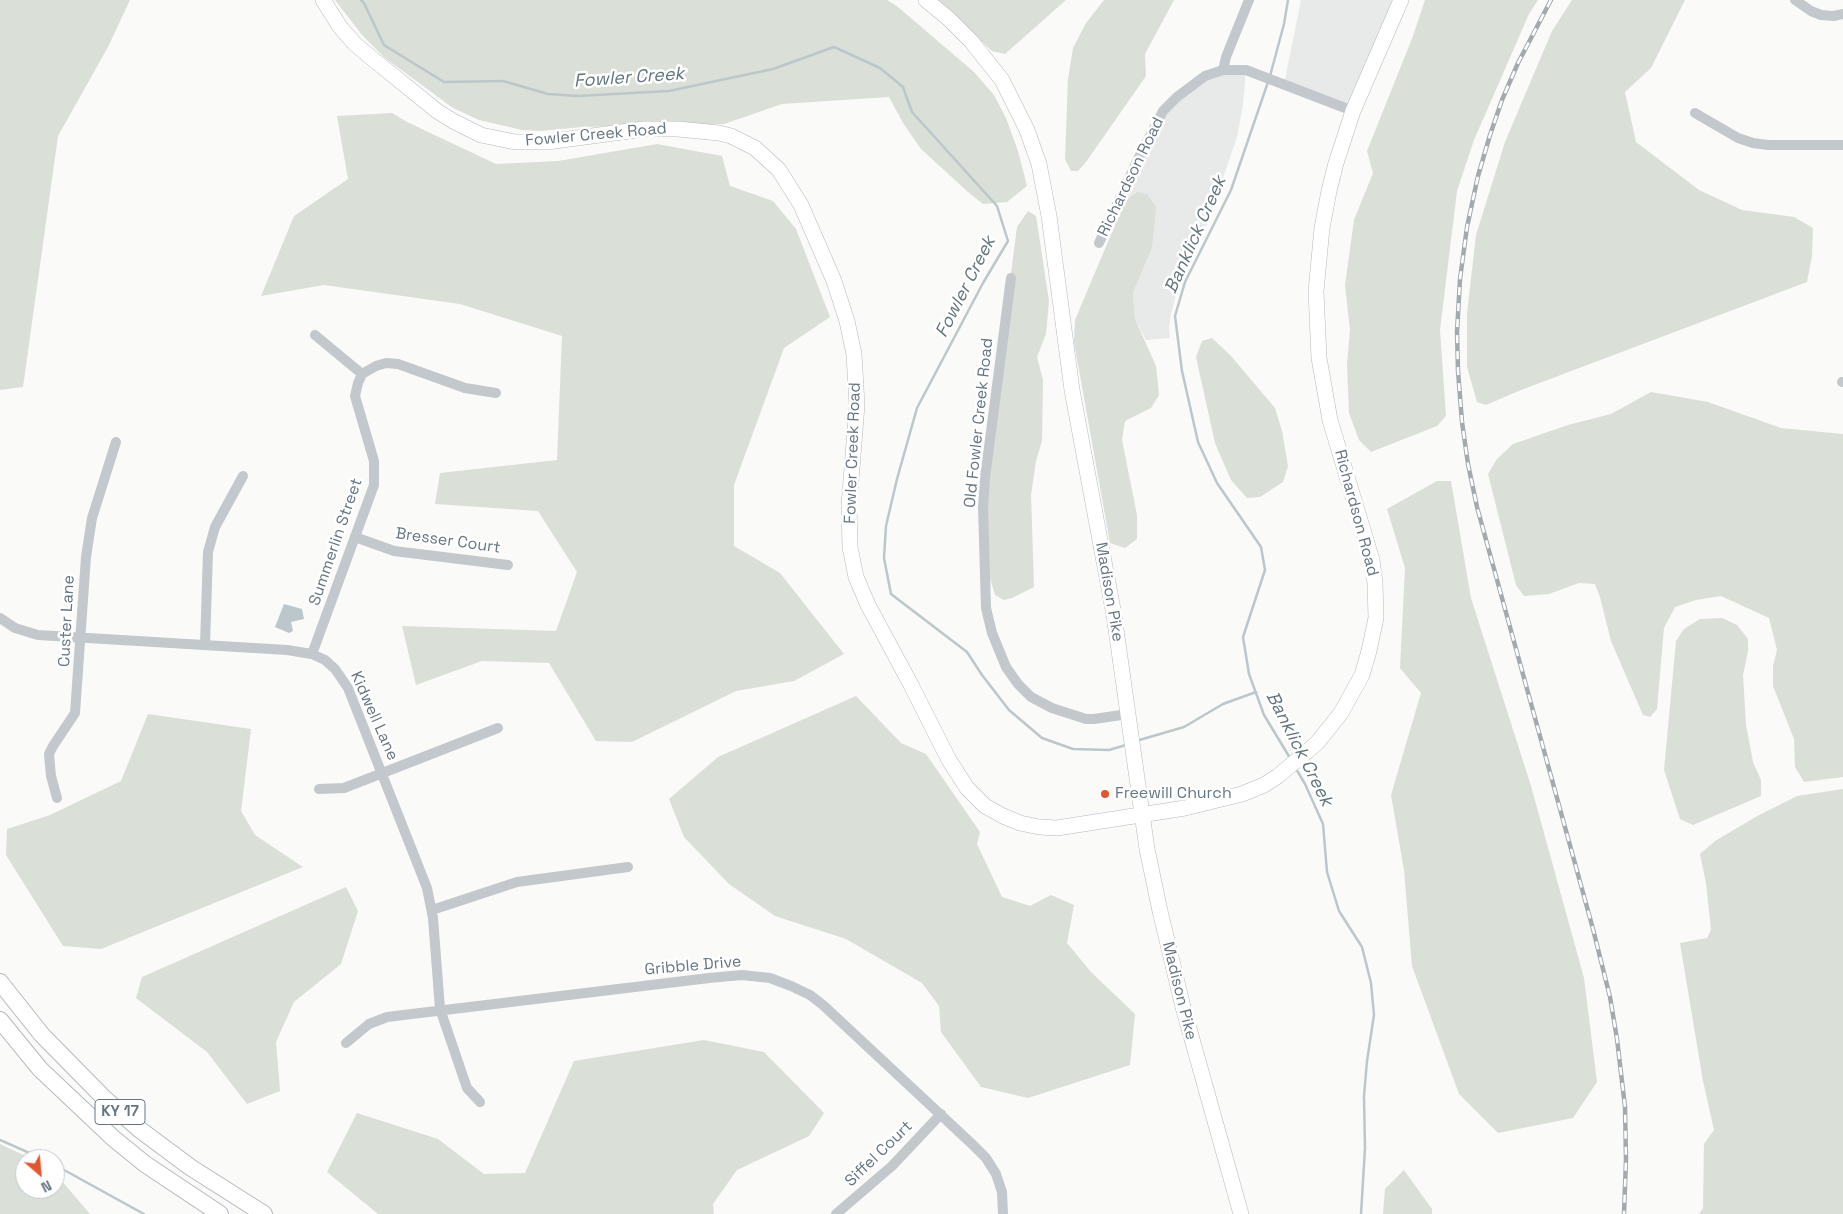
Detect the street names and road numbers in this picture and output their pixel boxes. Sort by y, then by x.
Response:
street label: Richardson Road [1094,114,1168,240]
street label: Fowler Creek Road [525,119,667,151]
street label: Old Fowler Creek Road [961,337,997,509]
street label: Fowler Creek Road [841,382,865,524]
street label: Richardson Road [1330,448,1382,578]
street label: Summerlin Street [305,476,367,608]
street label: Bresser Court [394,524,502,558]
street label: Madison Pike [1091,541,1127,643]
street label: Custer Lane [55,574,79,668]
street label: Kidwell Lane [346,669,402,763]
street label: Madison Pike [1158,940,1200,1042]
street label: Gribble Drive [644,952,742,980]
road number: KY 17 [95,1100,145,1124]
street label: Siffel Court [841,1117,917,1191]

